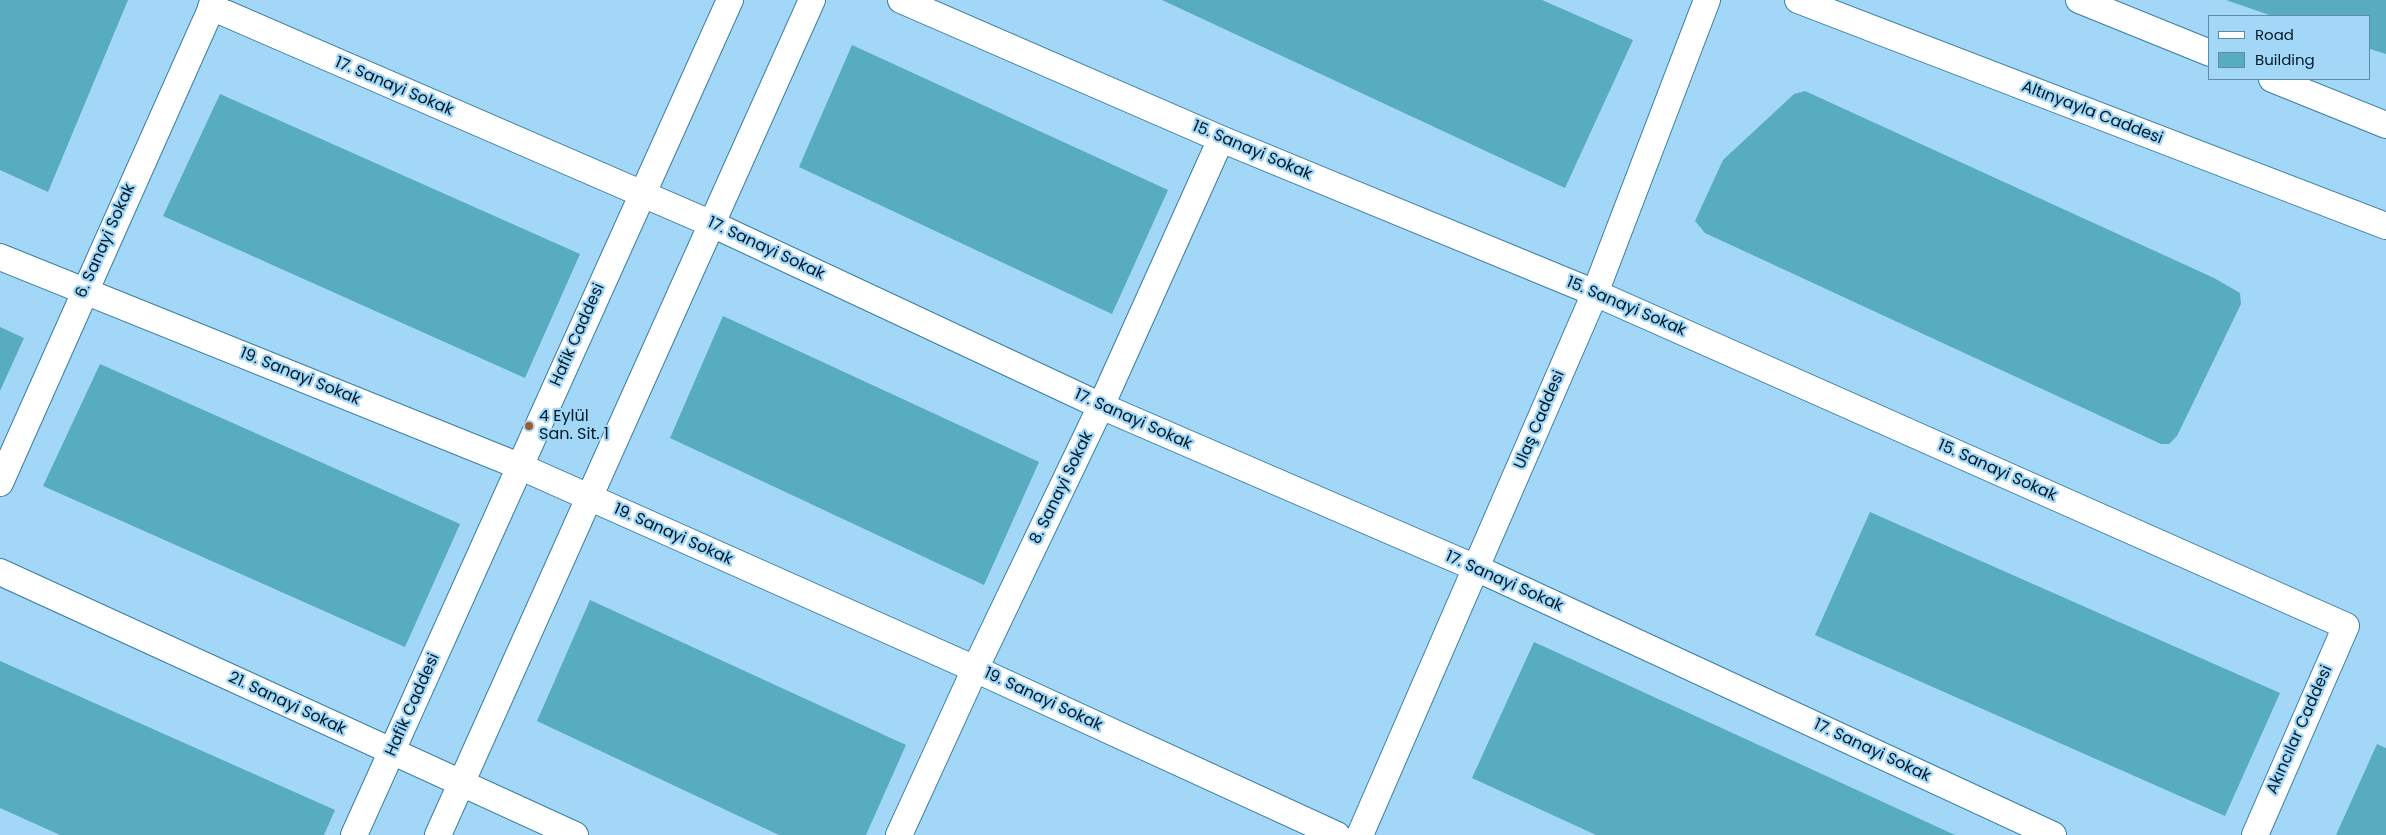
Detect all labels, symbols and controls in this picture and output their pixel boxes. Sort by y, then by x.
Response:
legend [2208,15,2371,80]
text: Road [2255,24,2294,45]
text: Building [2255,49,2315,70]
street label: 17. Sanayi Sokak [332,53,456,121]
street label: Altınyayla Caddesi [2019,77,2165,149]
street label: 15. Sanayi Sokak [1189,117,1315,185]
street label: 6. Sanayi Sokak [72,181,140,301]
street label: 17. Sanayi Sokak [704,213,828,285]
street label: 15. Sanayi Sokak [1563,273,1689,341]
street label: Hafik Caddesi [547,281,609,389]
street label: 19. Sanayi Sokak [237,344,363,410]
street label: Ulaş Caddesi [1511,368,1569,472]
street label: 17. Sanayi Sokak [1071,385,1195,455]
place label: 4 Eylül San. Sit. 1 [539,407,609,445]
marker: 4 Eylül San. Sit. 1 [523,420,535,432]
street label: 8. Sanayi Sokak [1026,428,1098,548]
street label: 15. Sanayi Sokak [1935,436,2059,506]
street label: 19. Sanayi Sokak [611,500,735,570]
street label: 17. Sanayi Sokak [1442,547,1566,617]
street label: Hafik Caddesi [382,651,444,759]
street label: Akıncılar Caddesi [2263,663,2337,797]
street label: 19. Sanayi Sokak [981,664,1105,736]
street label: 21. Sanayi Sokak [225,668,349,740]
street label: 17. Sanayi Sokak [1810,715,1934,787]

